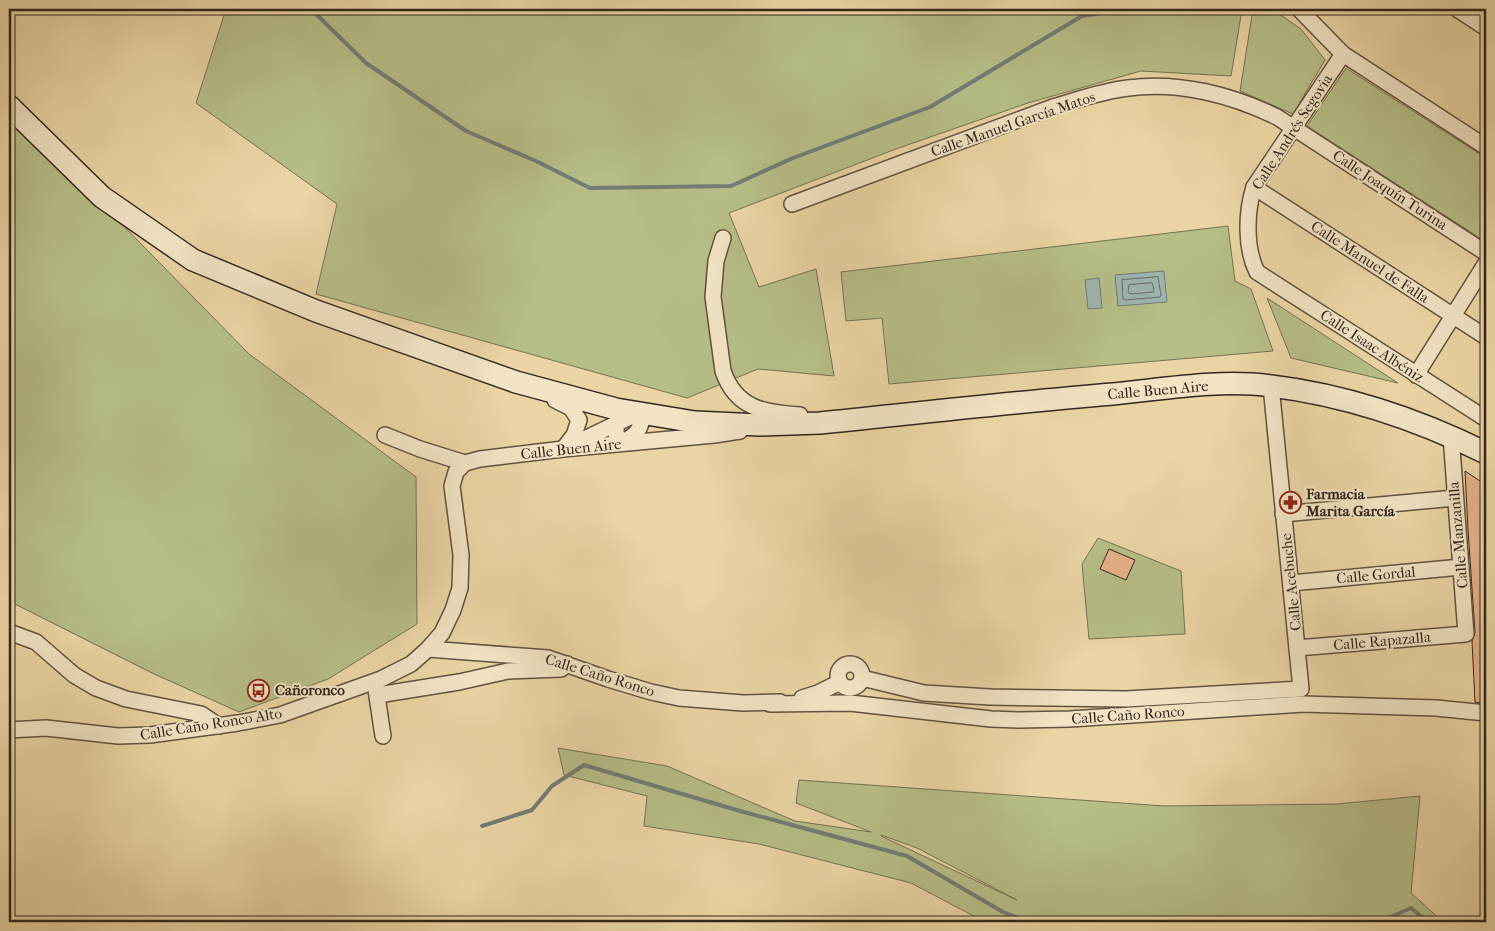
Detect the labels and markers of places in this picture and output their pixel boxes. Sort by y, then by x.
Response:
place label: Farmacia Marita García [1305,485,1396,520]
pharmacy icon: Farmacia Marita García [1278,491,1302,515]
bus stop icon: Cañoronco [247,678,271,702]
place label: Cañoronco [275,681,345,699]

